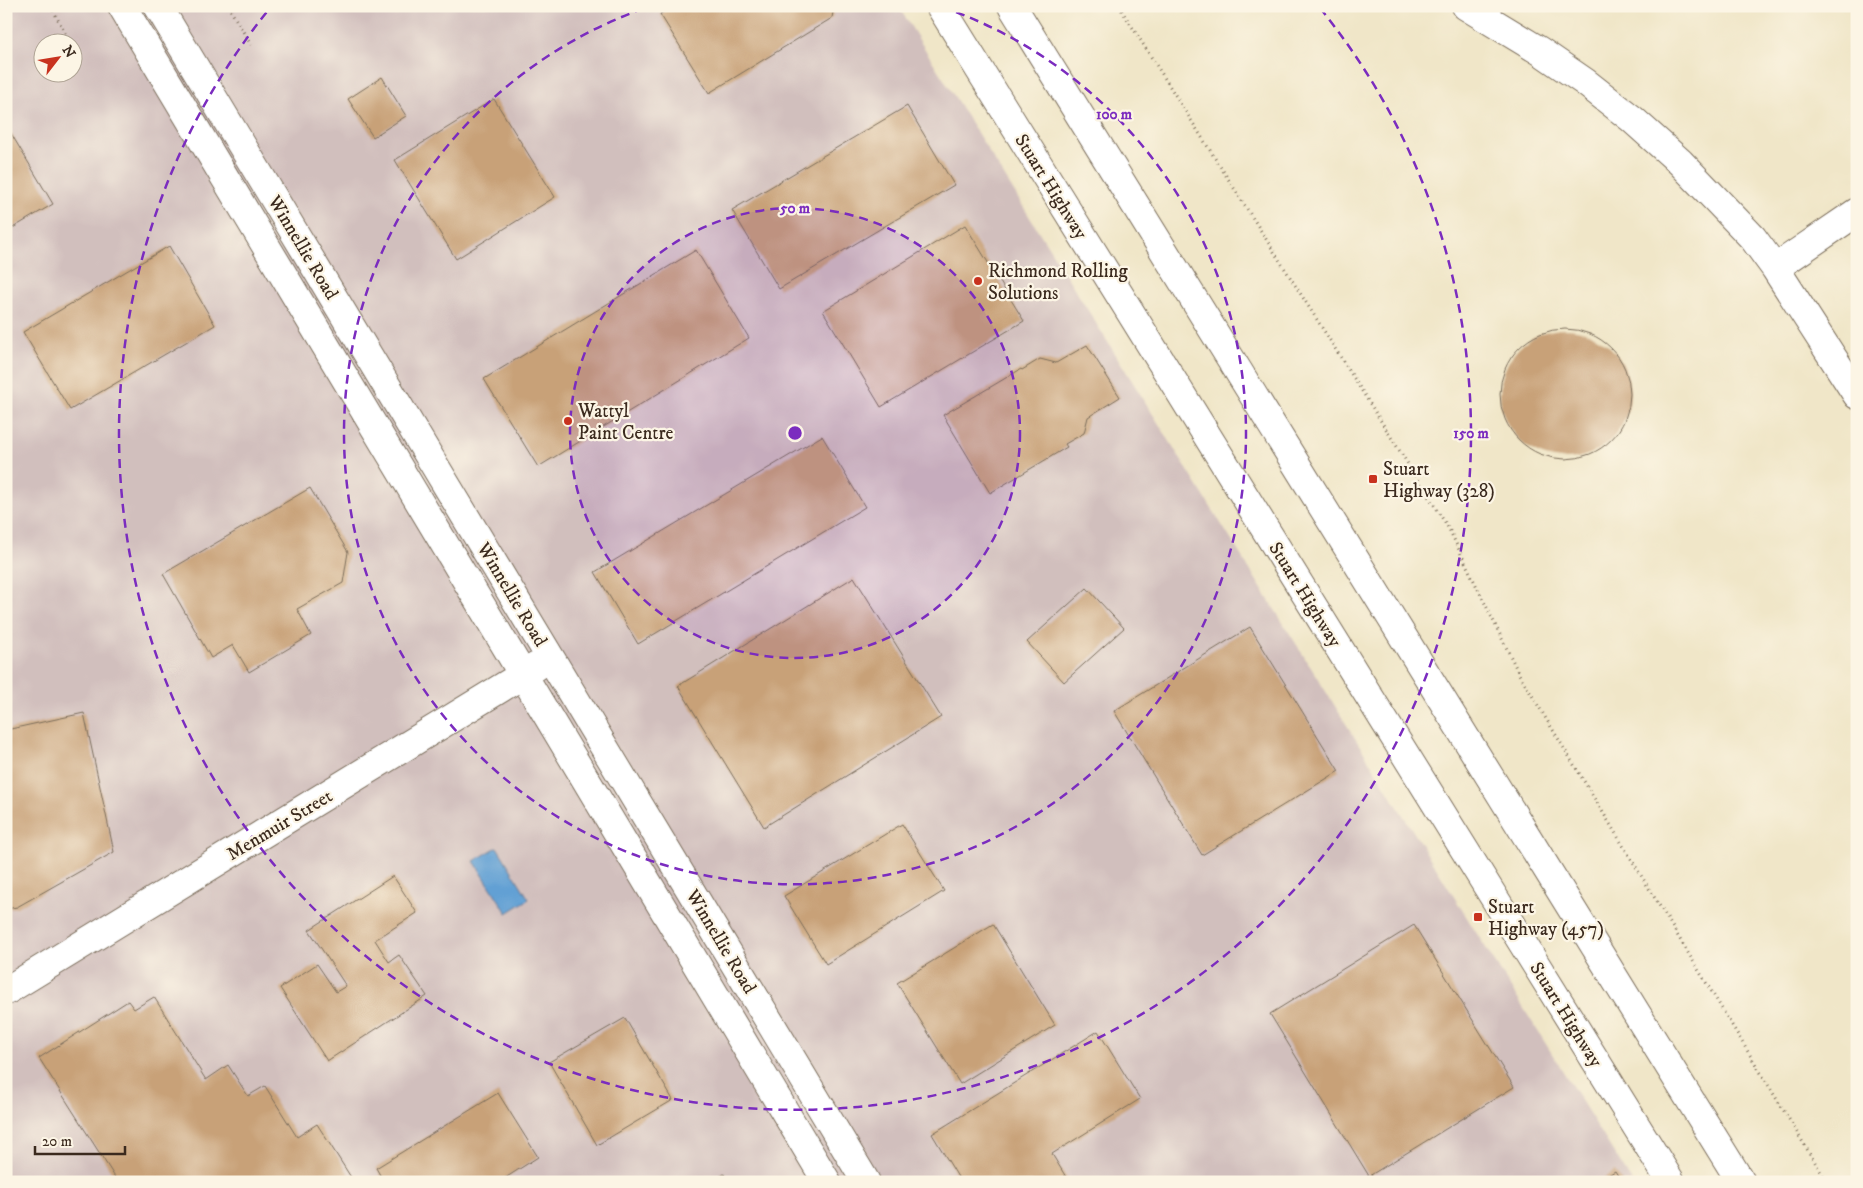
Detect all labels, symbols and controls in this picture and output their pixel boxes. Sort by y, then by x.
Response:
north arrow [32,32,82,82]
text: N [58,42,79,62]
text: 100 m [1096,105,1133,124]
street label: Stuart Highway [1009,130,1093,244]
street label: Winnellie Road [262,191,343,305]
text: 50 m [779,199,811,218]
place label: Richmond Rolling Solutions [988,260,1129,305]
marker: Richmond Rolling Solutions [972,275,984,287]
place label: Wattyl Paint Centre [577,400,673,445]
marker: Wattyl Paint Centre [562,415,574,427]
centre of rings [786,424,804,442]
text: 150 m [1453,424,1489,443]
place label: Stuart Highway (328) [1383,458,1495,503]
marker: Stuart Highway (328) [1367,473,1379,485]
street label: Winnellie Road [471,538,552,652]
street label: Stuart Highway [1263,538,1347,652]
street label: Menmuir Street [223,785,337,866]
street label: Winnellie Road [680,885,761,999]
place label: Stuart Highway (457) [1488,896,1604,941]
marker: Stuart Highway (457) [1472,911,1484,923]
street label: Stuart Highway [1524,958,1608,1072]
scale bar [35,1123,125,1155]
text: 20 m [42,1132,72,1151]

